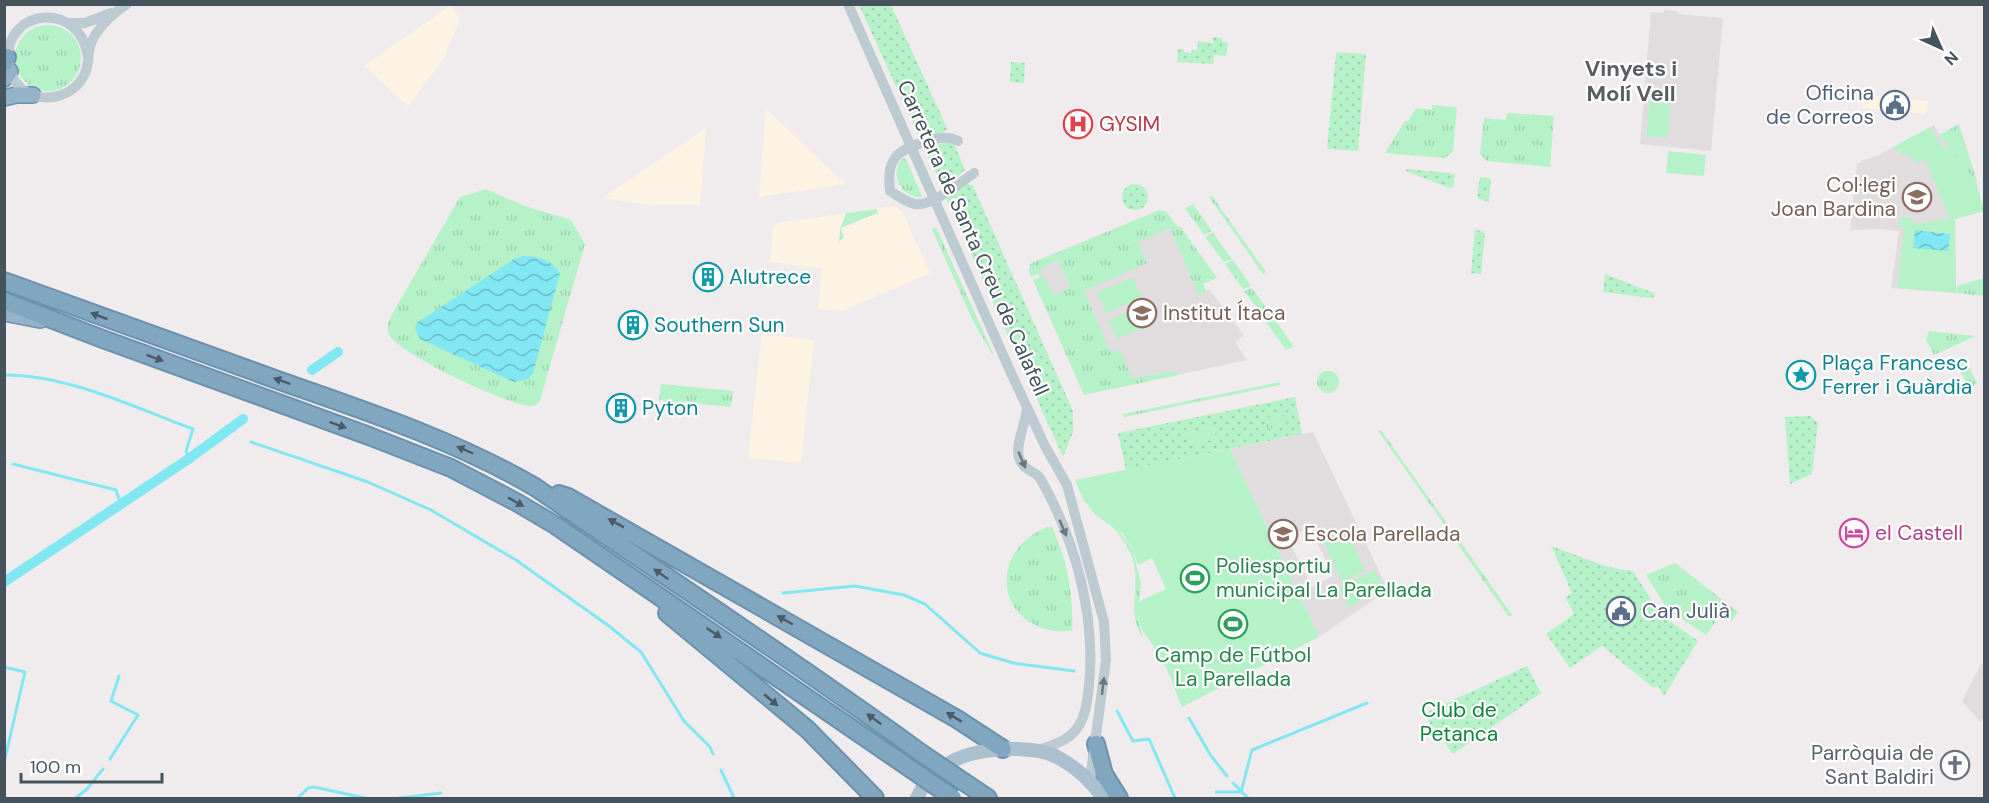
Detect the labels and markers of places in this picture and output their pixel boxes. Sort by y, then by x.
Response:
place label: Oficina de Correos [1766,79,1874,131]
public building icon: Oficina de Correos [1879,89,1911,121]
hospital icon: GYSIM [1062,108,1094,140]
place label: GYSIM [1099,110,1160,138]
place label: Col·legi Joan Bardina [1771,171,1896,223]
school or university icon: Col·legi Joan Bardina [1901,181,1933,213]
building icon: Alutrece [692,261,724,293]
place label: Alutrece [729,263,811,291]
school or university icon: Institut Ítaca [1126,297,1158,329]
place label: Institut Ítaca [1163,299,1285,327]
building icon: Southern Sun [617,309,649,341]
place label: Southern Sun [654,311,785,339]
place label: Plaça Francesc Ferrer i Guàrdia [1822,349,1972,401]
place icon: Plaça Francesc Ferrer i Guàrdia [1785,359,1817,391]
building icon: Pyton [605,392,637,424]
place label: Pyton [642,394,698,422]
hotel icon: el Castell [1838,517,1870,549]
school or university icon: Escola Parellada [1267,518,1299,550]
place label: el Castell [1875,519,1963,547]
place label: Escola Parellada [1304,520,1460,548]
place label: Poliesportiu municipal La Parellada [1216,552,1432,604]
sports icon: Poliesportiu municipal La Parellada [1179,562,1211,594]
public building icon: Can Julià [1605,595,1637,627]
place label: Can Julià [1642,597,1730,625]
sports icon: Camp de Fútbol La Parellada [1217,608,1249,640]
place label: Camp de Fútbol La Parellada [1155,641,1311,693]
place label: Parròquia de Sant Baldiri [1811,739,1934,791]
church icon: Parròquia de Sant Baldiri [1939,749,1971,781]

